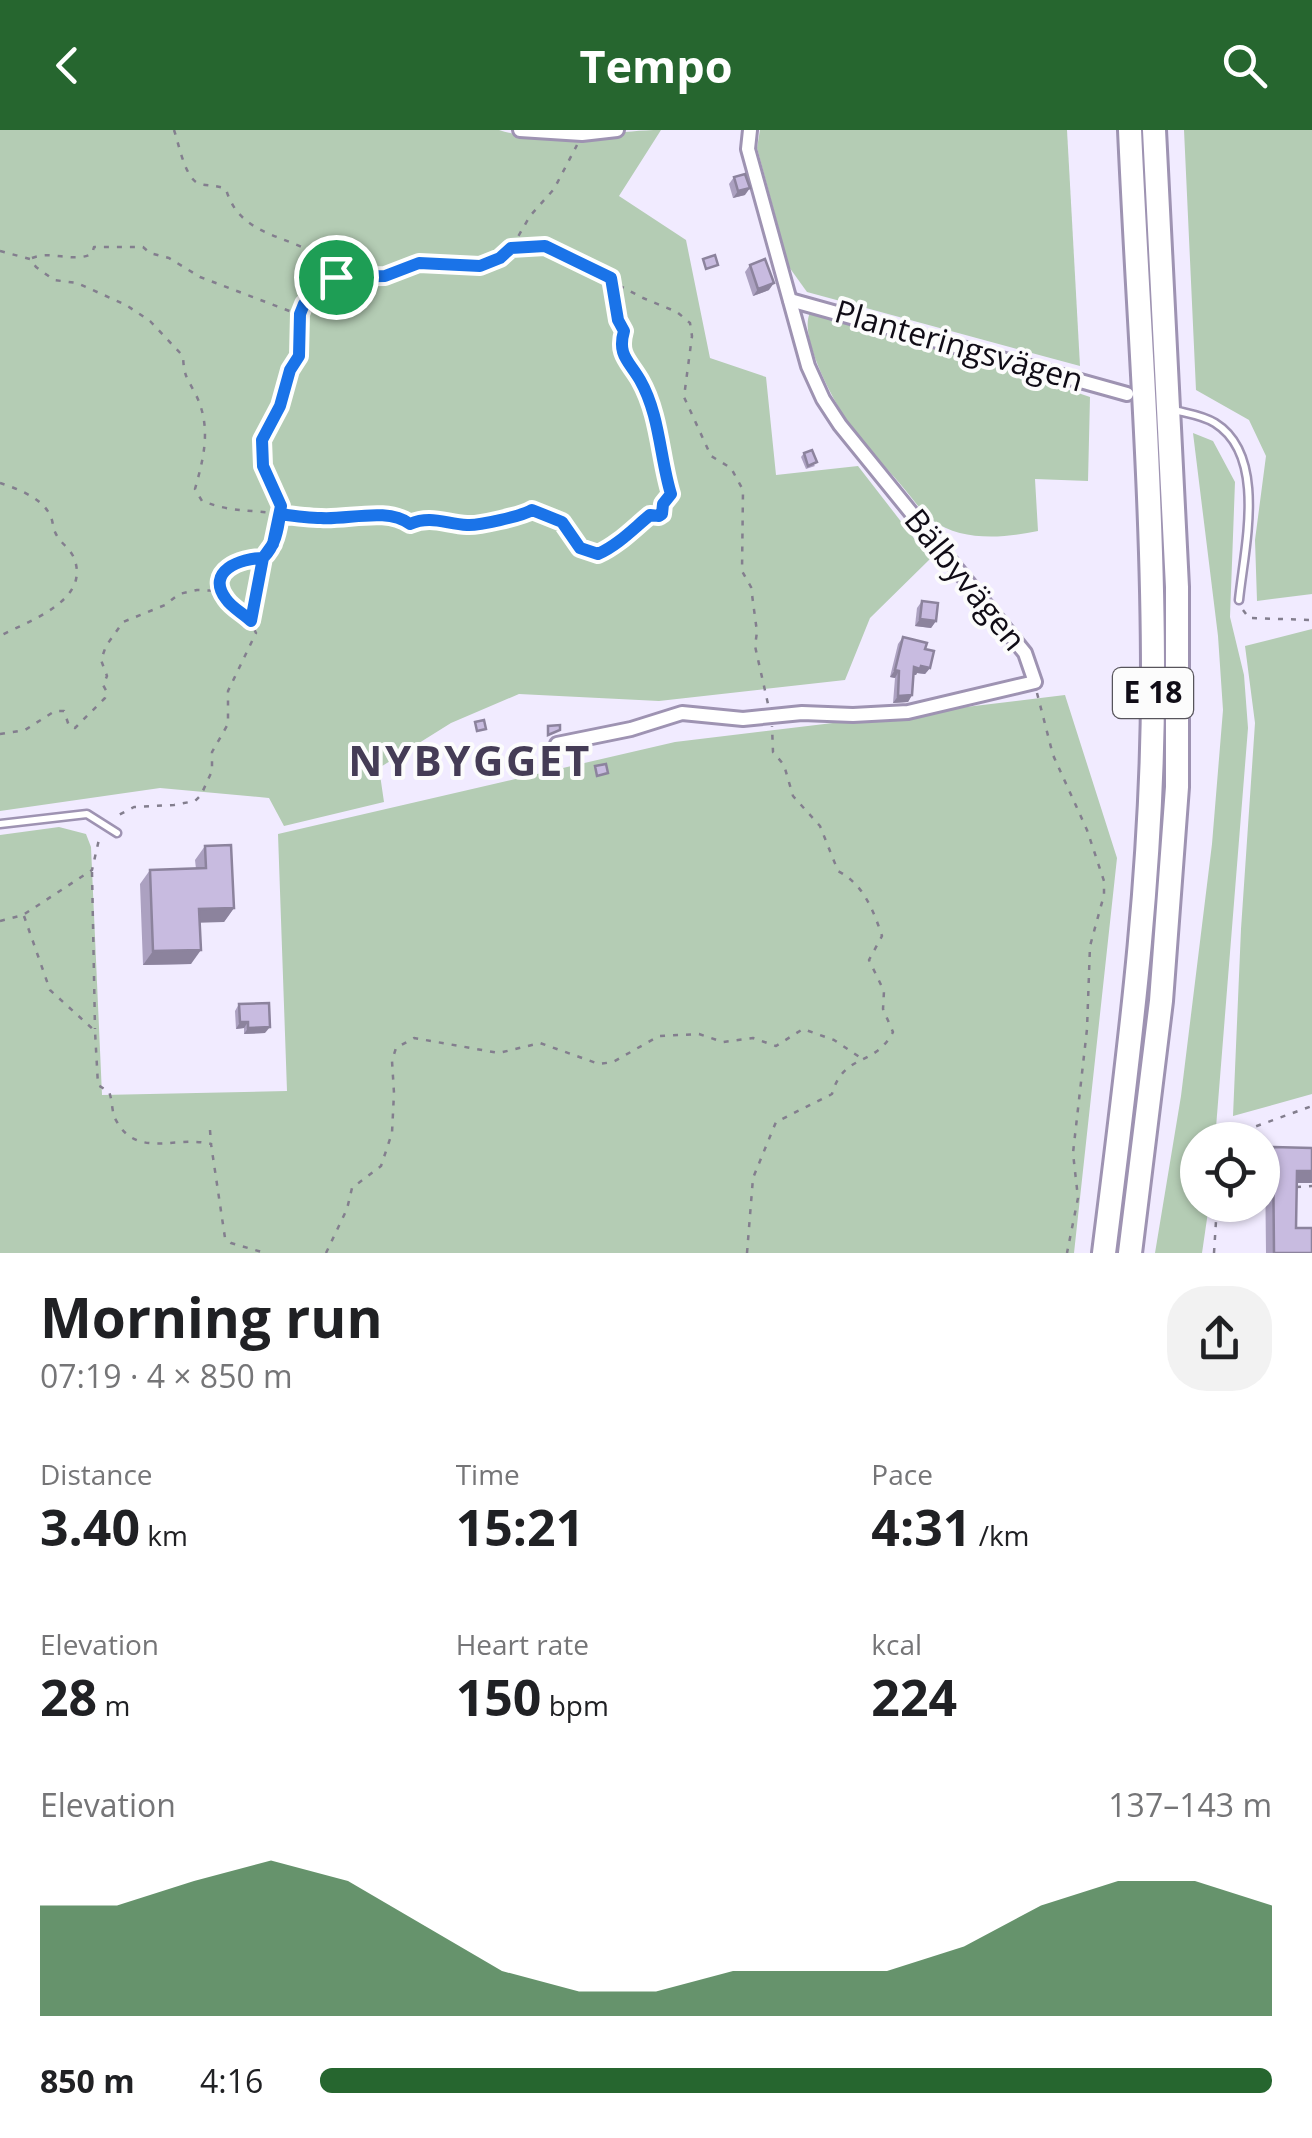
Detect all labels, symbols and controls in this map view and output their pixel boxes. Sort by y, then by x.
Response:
text: Tempo [579,35,733,96]
icon: back [40,38,95,93]
icon: search [1217,38,1272,93]
pin [294,235,379,320]
icon: arrive [309,250,364,305]
street label: Planteringsvägen [830,289,1089,401]
street label: Bälbyvägen [896,499,1037,659]
road number: E 18 [1113,668,1193,718]
district label: NYBYGGET [348,731,592,788]
map controls [1180,1122,1280,1222]
button: locate [1180,1122,1280,1222]
text: Morning run [40,1279,383,1354]
button: share [1167,1286,1272,1391]
text: 07:19 · 4 × 850 m [40,1354,293,1397]
text: Distance [40,1455,153,1493]
text: Time [456,1455,520,1493]
text: Pace [871,1455,933,1493]
text: 3.40 [40,1493,140,1561]
text: 15:21 [456,1493,584,1561]
text: 4:31 [871,1493,971,1561]
text: km [140,1516,188,1554]
text: /km [971,1516,1030,1554]
text: Elevation [40,1625,159,1663]
text: Heart rate [456,1625,589,1663]
text: kcal [871,1625,922,1663]
text: 28 [40,1663,97,1731]
text: 150 [456,1663,541,1731]
text: 224 [871,1663,957,1731]
text: m [97,1686,130,1724]
text: bpm [541,1686,609,1724]
text: Elevation [40,1783,176,1826]
text: 137–143 m [1108,1783,1272,1826]
text: 850 m [40,2059,135,2102]
text: 4:16 [200,2059,263,2102]

